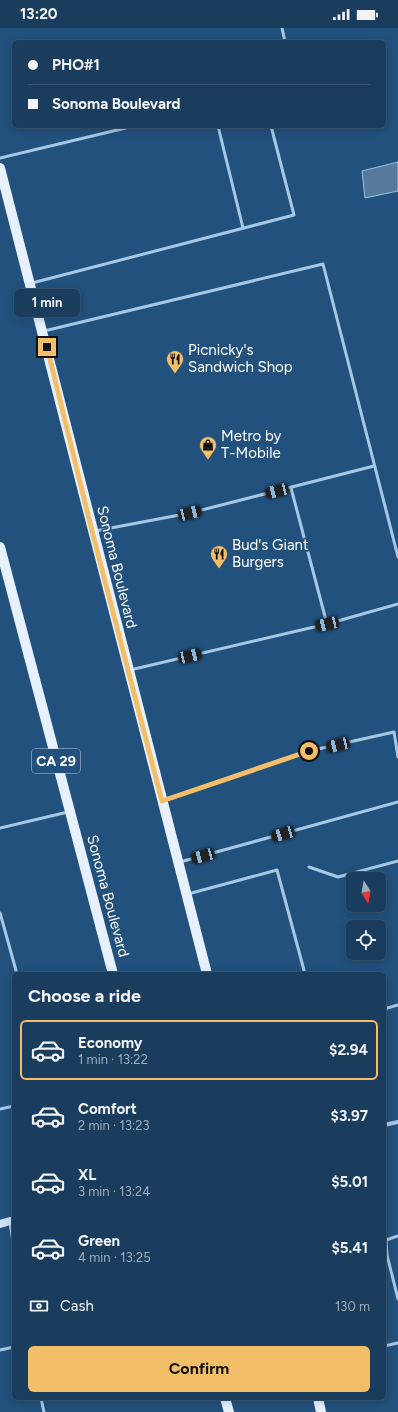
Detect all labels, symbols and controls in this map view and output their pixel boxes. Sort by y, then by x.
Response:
text: 13:20 [20,5,58,23]
text: PHO#1 [52,56,100,74]
text: Sonoma Boulevard [52,95,181,113]
callout: 1 min [14,289,80,317]
text: 1 min [32,295,62,310]
route end [38,338,56,356]
place label: Picnicky's Sandwich Shop [188,341,293,376]
restaurant icon: Picnicky's Sandwich Shop [165,349,185,374]
place label: Metro by T-Mobile [221,427,282,462]
shop icon: Metro by T-Mobile [198,435,218,460]
car [264,482,290,500]
street label: Sonoma Boulevard [93,504,141,630]
car [177,504,203,522]
place label: Bud's Giant Burgers [232,536,309,571]
restaurant icon: Bud's Giant Burgers [209,544,229,569]
car [314,615,340,633]
car [177,647,203,665]
car [325,736,351,754]
route start [300,742,318,760]
road number: CA 29 [32,749,80,773]
car [270,825,296,843]
street label: Sonoma Boulevard [83,833,133,959]
car [190,847,216,865]
north arrow [346,872,386,912]
map controls [346,872,386,960]
button: locate [346,920,386,960]
text: Choose a ride [28,985,141,1007]
icon: car [30,1032,66,1068]
text: Economy [78,1034,143,1052]
text: $2.94 [329,1041,368,1059]
text: 1 min · 13:22 [78,1052,148,1067]
icon: car [30,1098,66,1134]
text: Comfort [78,1100,137,1118]
text: $3.97 [331,1107,368,1125]
text: 2 min · 13:23 [78,1118,150,1133]
icon: car [30,1164,66,1200]
text: XL [78,1166,96,1184]
text: $5.01 [331,1173,368,1191]
text: 3 min · 13:24 [78,1184,150,1199]
icon: car [30,1230,66,1266]
text: Green [78,1232,120,1250]
text: $5.41 [331,1239,368,1257]
text: 4 min · 13:25 [78,1250,151,1265]
icon: cash [28,1295,50,1317]
text: Cash [60,1297,94,1315]
text: 130 m [335,1299,370,1314]
button: Confirm [28,1346,370,1392]

